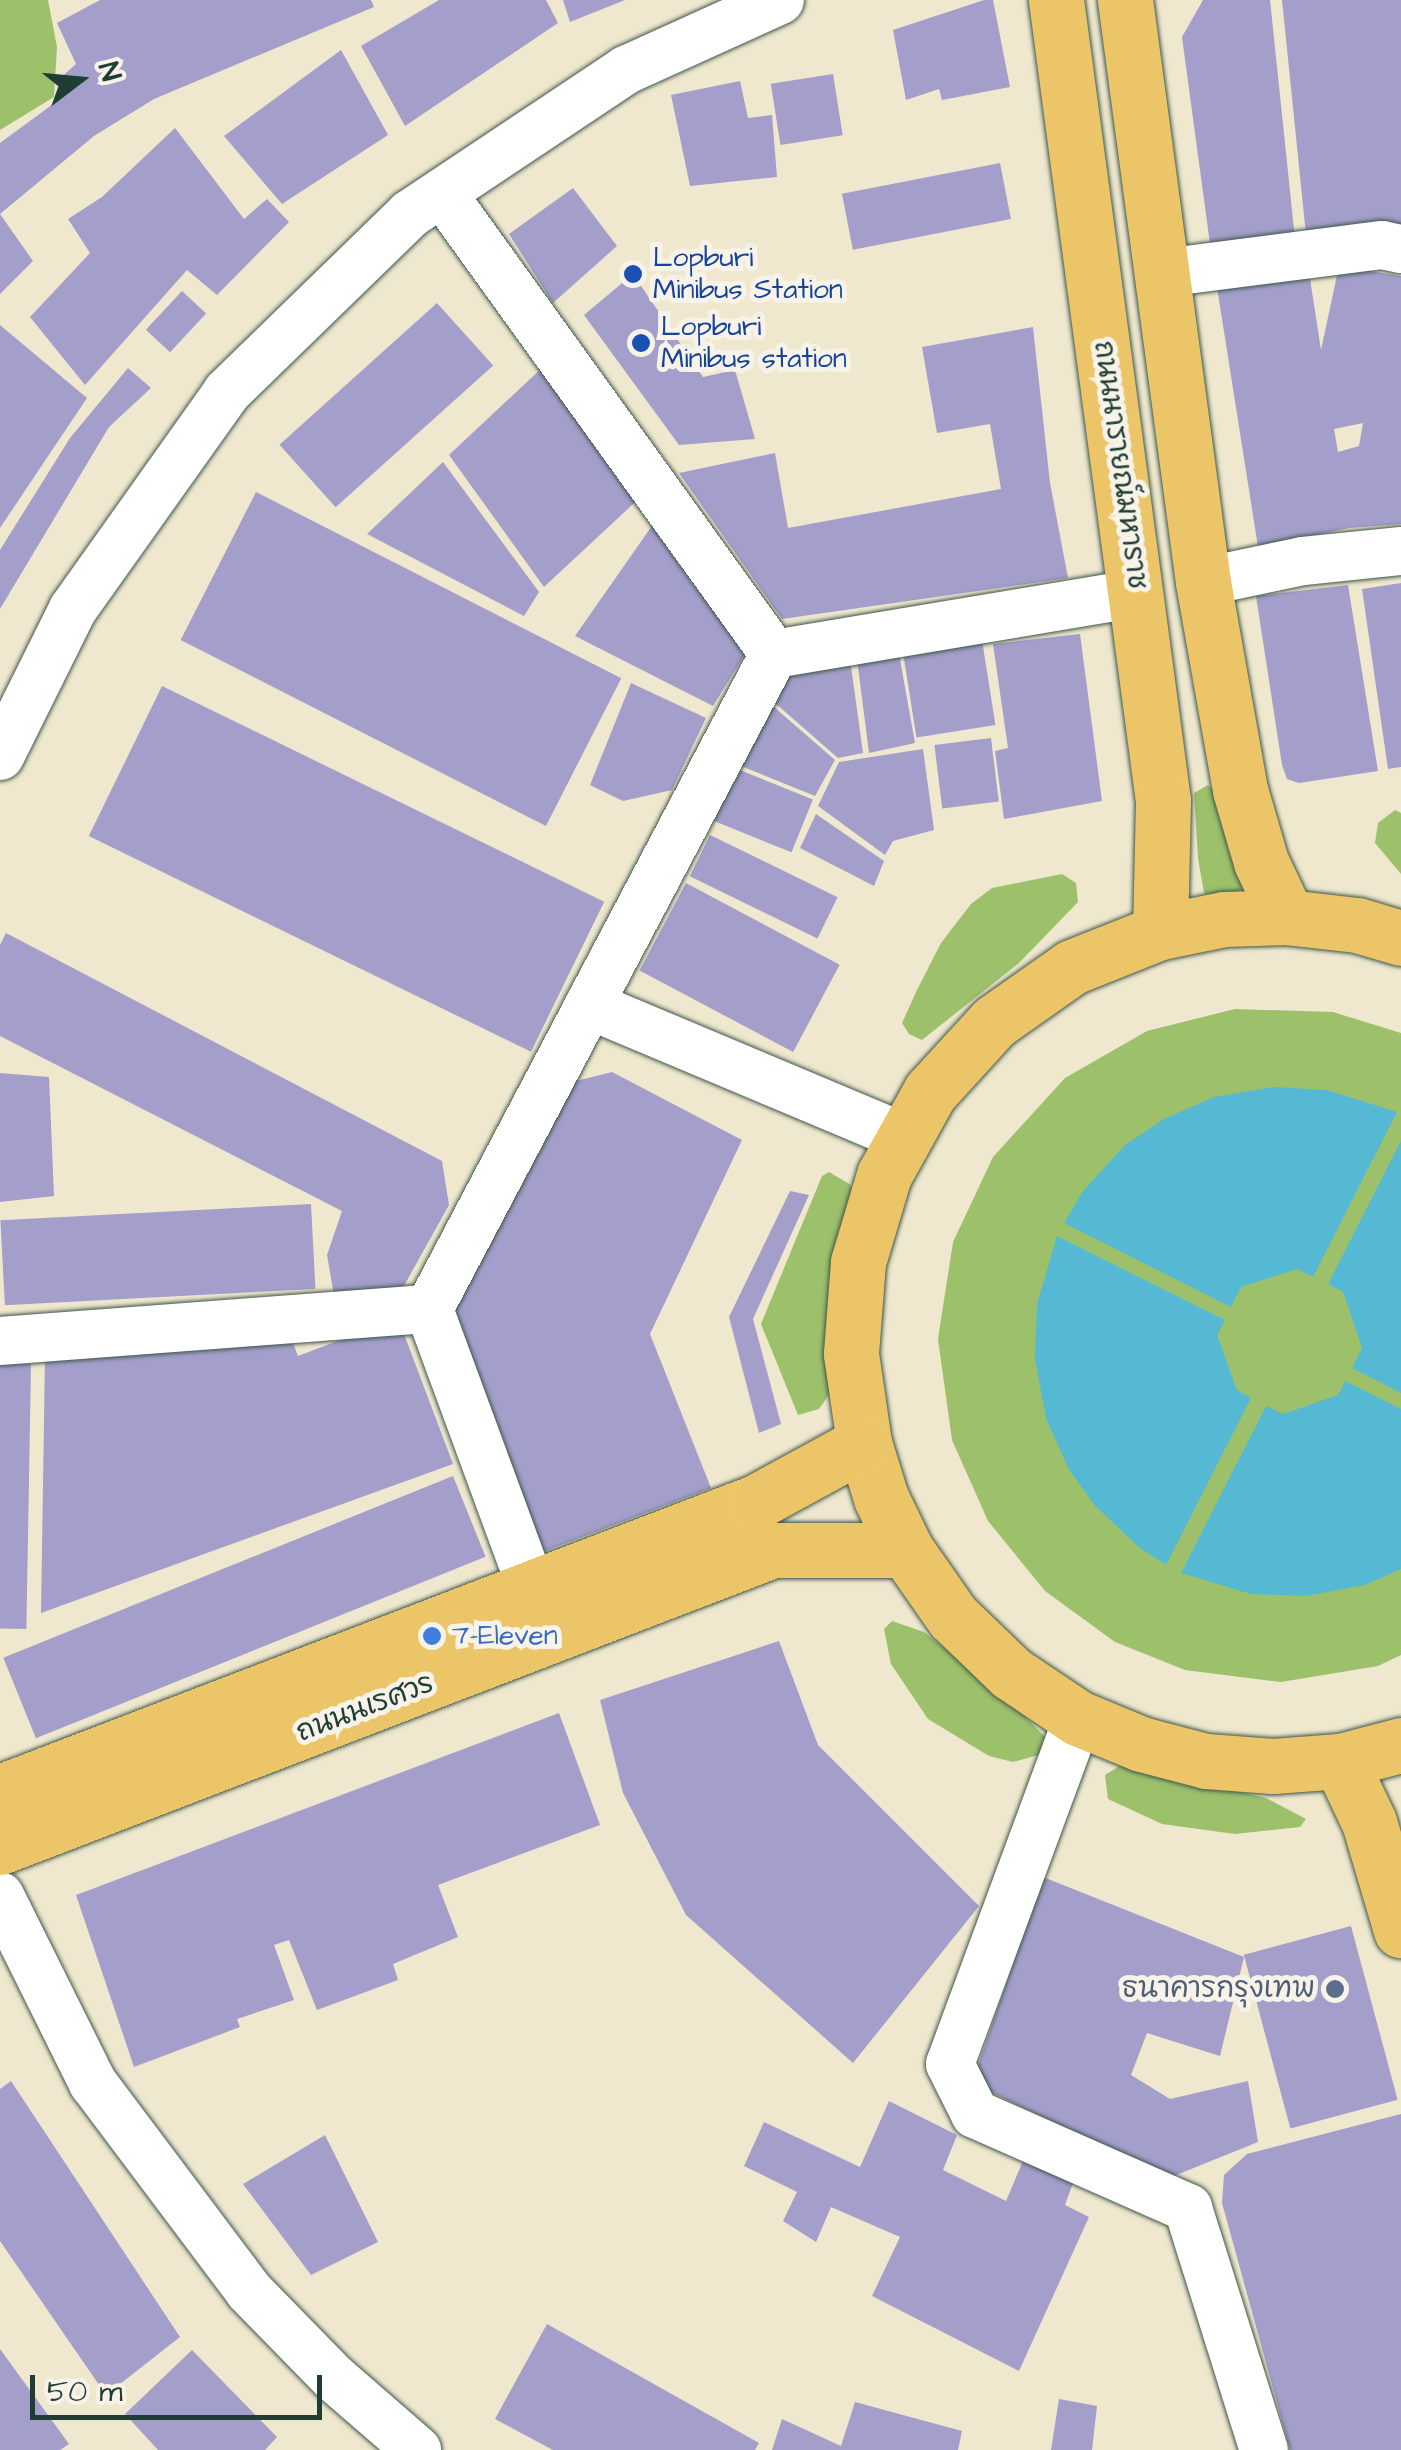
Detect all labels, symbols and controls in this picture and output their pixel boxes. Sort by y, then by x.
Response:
north arrow [30,30,130,130]
text: N [88,58,130,85]
place label: Lopburi Minibus Station [653,241,843,307]
marker: Lopburi Minibus Station [622,263,644,285]
place label: Lopburi Minibus station [661,310,847,376]
marker: Lopburi Minibus station [630,332,652,354]
street label: ถนนนารายณ์มหาราช [1086,339,1154,591]
place label: 7-Eleven [452,1619,558,1653]
marker: 7-Eleven [421,1625,443,1647]
street label: ถนนนเรศวร [292,1667,438,1749]
place label: ธนาคารกรุงเทพ [1122,1972,1315,2006]
marker: ธนาคารกรุงเทพ [1324,1978,1346,2000]
scale bar [35,2355,328,2417]
text: 50 m [47,2371,123,2413]

